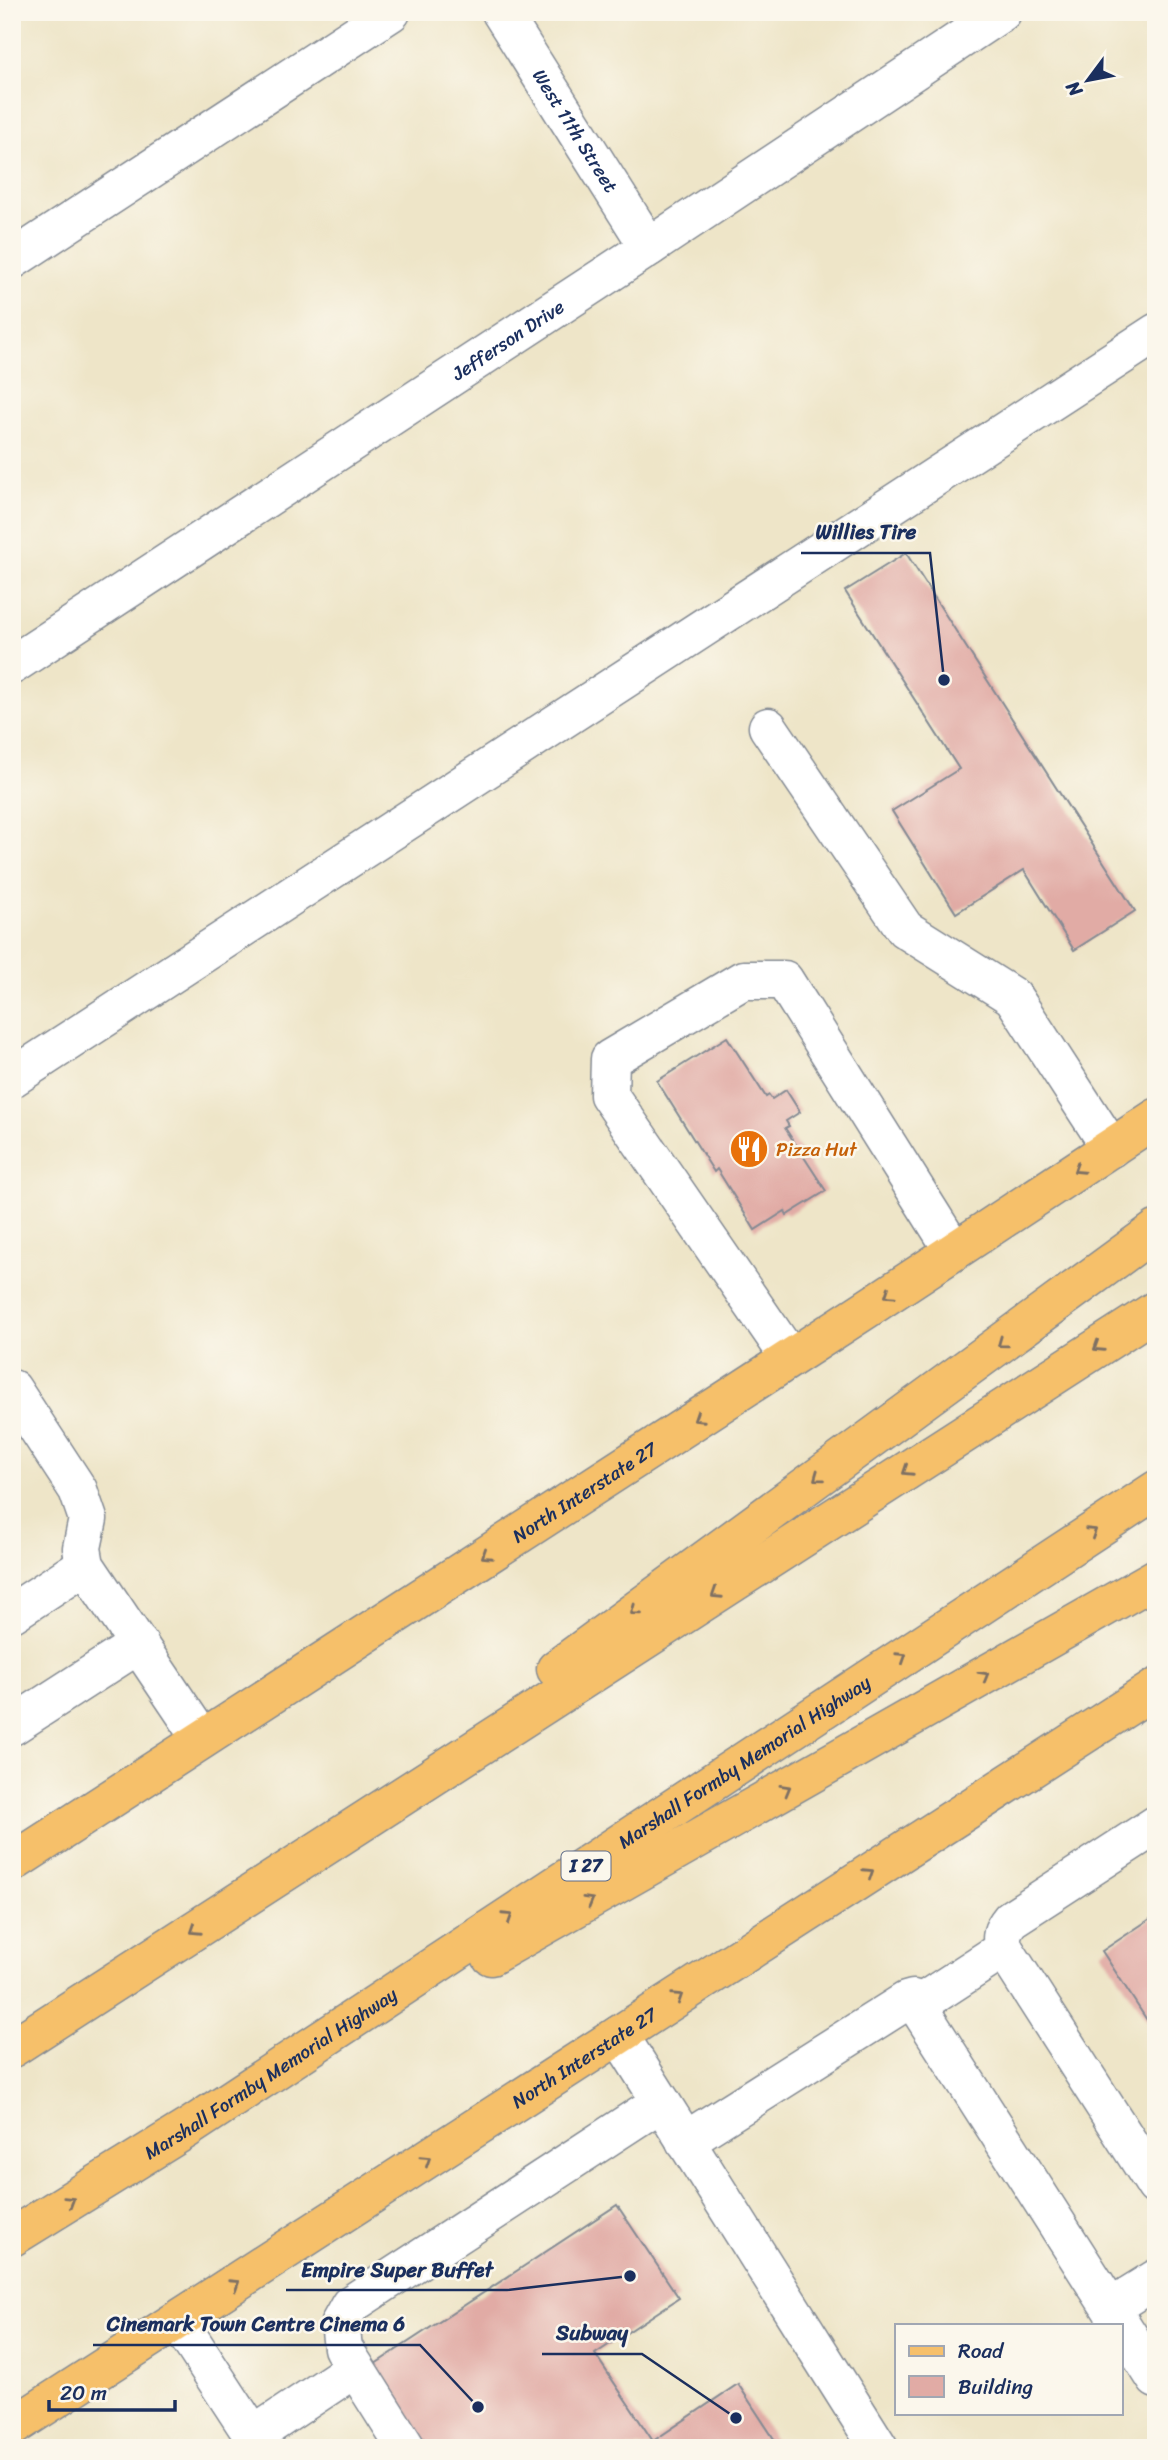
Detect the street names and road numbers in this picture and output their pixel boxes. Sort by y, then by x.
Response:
street label: West 11th Street [524,62,627,199]
street label: Jefferson Drive [444,290,571,390]
street label: North Interstate 27 [505,1432,665,1551]
street label: Marshall Formby Memorial Highway [611,1666,877,1857]
road number: I 27 [562,1852,610,1880]
street label: Marshall Formby Memorial Highway [137,1978,404,2168]
street label: North Interstate 27 [505,1997,664,2117]

